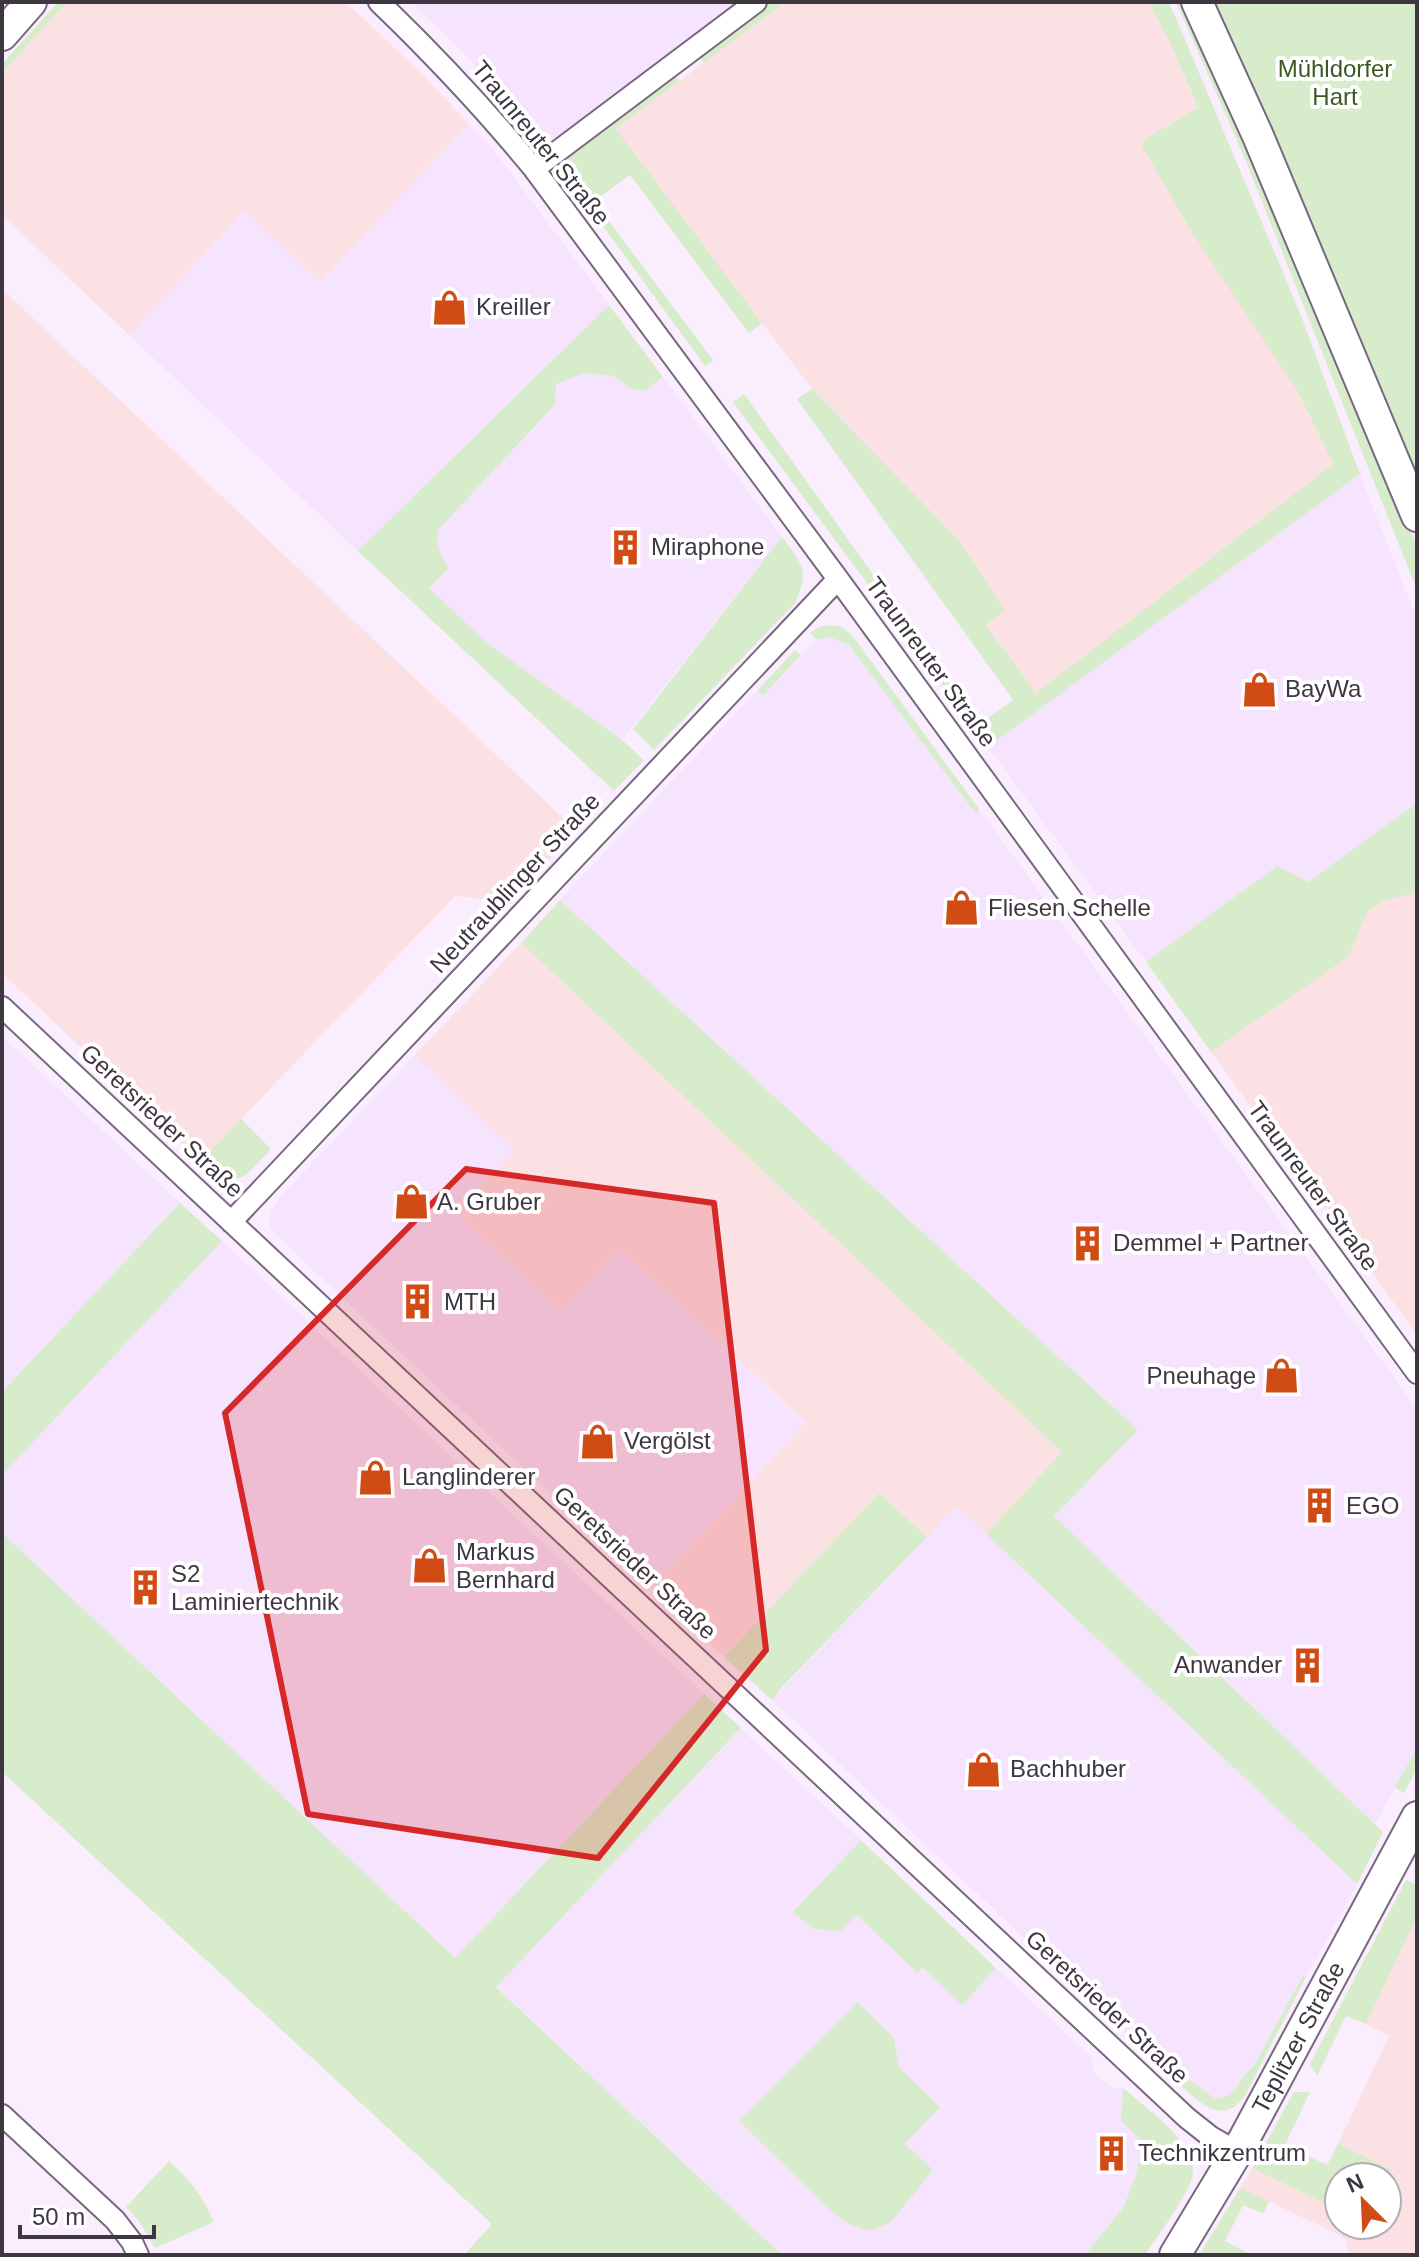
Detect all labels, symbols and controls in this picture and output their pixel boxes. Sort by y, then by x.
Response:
street label: Traunreuter Straße [467,55,616,230]
park label: Mühldorfer Hart [1278,55,1392,110]
shop icon: Kreiller [431,288,469,326]
place label: Kreiller [476,293,551,320]
building icon: Miraphone [606,528,644,566]
place label: Miraphone [651,533,764,560]
street label: Traunreuter Straße [861,572,1002,752]
shop icon: BayWa [1240,670,1278,708]
place label: BayWa [1285,675,1362,702]
street label: Neutraublinger Straße [424,787,605,978]
shop icon: Fliesen Schelle [943,889,981,927]
place label: Fliesen Schelle [988,894,1151,921]
street label: Geretsrieder Straße [76,1038,249,1203]
street label: Traunreuter Straße [1243,1096,1384,1276]
shop icon: A. Gruber [392,1183,430,1221]
place label: A. Gruber [437,1188,541,1215]
building icon: Demmel + Partner [1068,1224,1106,1262]
place label: Demmel + Partner [1113,1229,1308,1256]
building icon: MTH [399,1283,437,1321]
place label: MTH [444,1288,496,1315]
shop icon: Pneuhage [1263,1357,1301,1395]
place label: Pneuhage [1147,1362,1256,1389]
shop icon: Vergölst [579,1422,617,1460]
place label: Vergölst [624,1427,711,1454]
shop icon: Langlinderer [357,1458,395,1496]
place label: Langlinderer [402,1463,535,1490]
street label: Geretsrieder Straße [549,1480,722,1645]
building icon: EGO [1301,1487,1339,1525]
place label: EGO [1346,1492,1399,1519]
place label: Markus Bernhard [456,1538,555,1593]
shop icon: Markus Bernhard [411,1547,449,1585]
place label: S2 Laminiertechnik [171,1560,340,1615]
building icon: S2 Laminiertechnik [126,1569,164,1607]
building icon: Anwander [1289,1646,1327,1684]
place label: Anwander [1174,1651,1282,1678]
shop icon: Bachhuber [965,1750,1003,1788]
place label: Bachhuber [1010,1755,1126,1782]
street label: Geretsrieder Straße [1021,1924,1194,2089]
street label: Teplitzer Straße [1246,1957,1350,2118]
building icon: Technikzentrum [1093,2134,1131,2172]
place label: Technikzentrum [1138,2139,1306,2166]
north arrow [1323,2161,1403,2241]
text: N [1343,2169,1367,2198]
scale bar [20,2189,154,2239]
text: 50 m [32,2203,85,2230]

